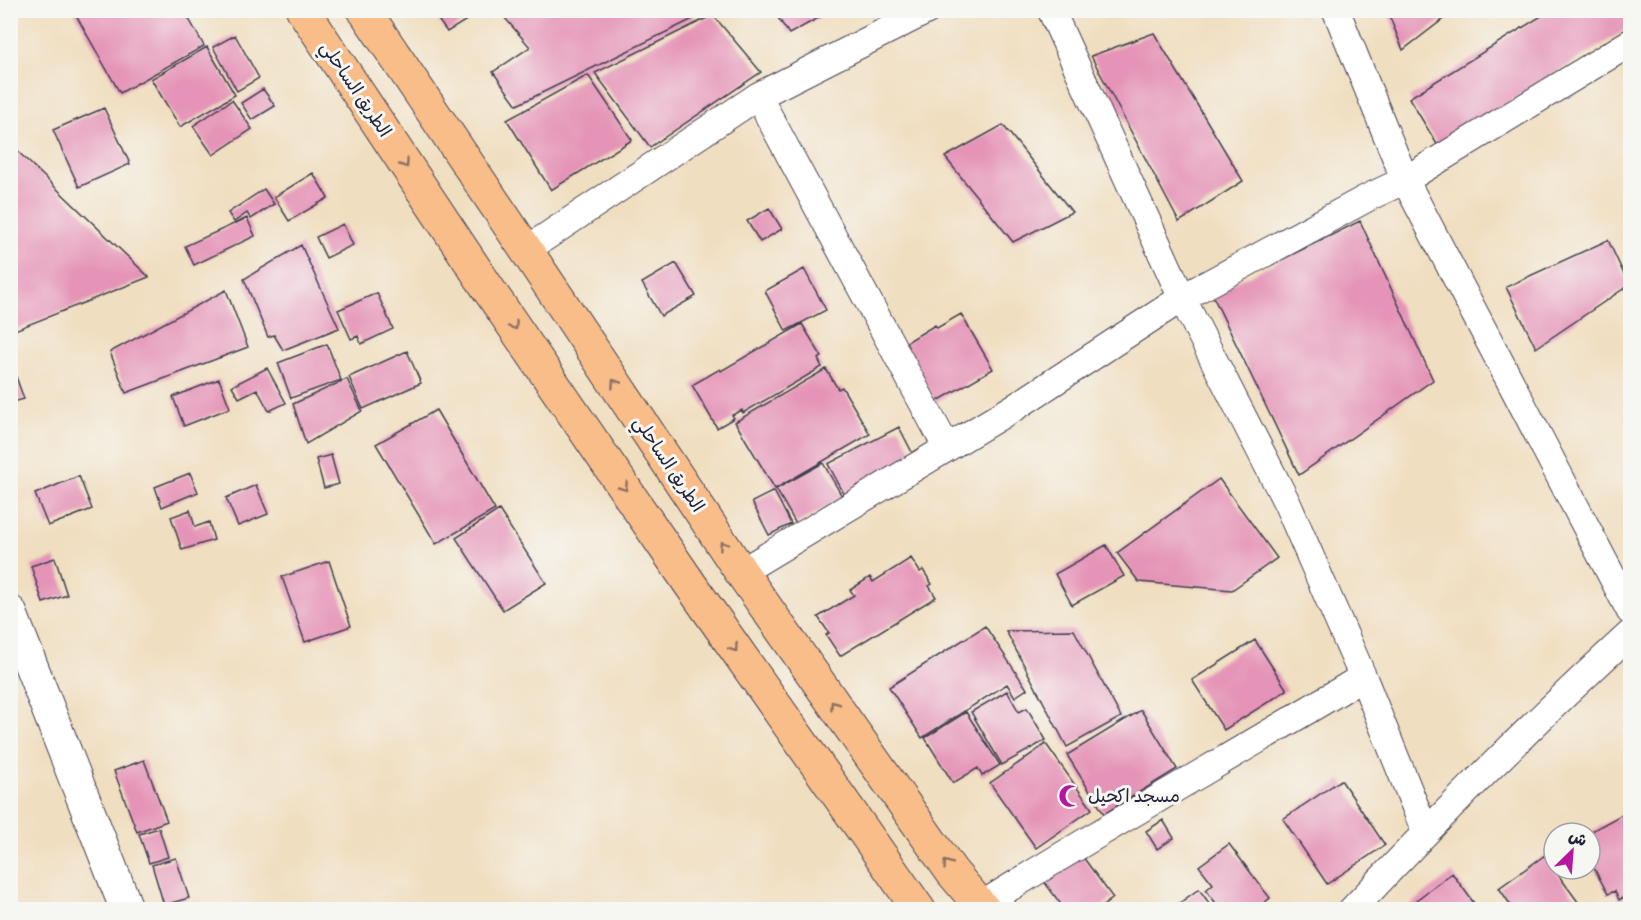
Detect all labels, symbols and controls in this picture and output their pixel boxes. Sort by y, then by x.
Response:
street label: الطريق الساحلي [312,37,396,144]
one-way arrow [398,158,410,168]
one-way arrow [507,320,518,331]
one-way arrow [611,378,622,389]
street label: الطريق الساحلي [625,412,709,519]
one-way arrow [617,481,628,492]
one-way arrow [718,541,730,551]
one-way arrow [727,641,738,652]
one-way arrow [830,700,841,711]
mosque icon: مسجد اكحيل [1057,783,1083,809]
place label: مسجد اكحيل [1088,785,1180,807]
north arrow [1542,821,1602,881]
text: ش [1566,826,1590,850]
one-way arrow [943,860,954,871]

